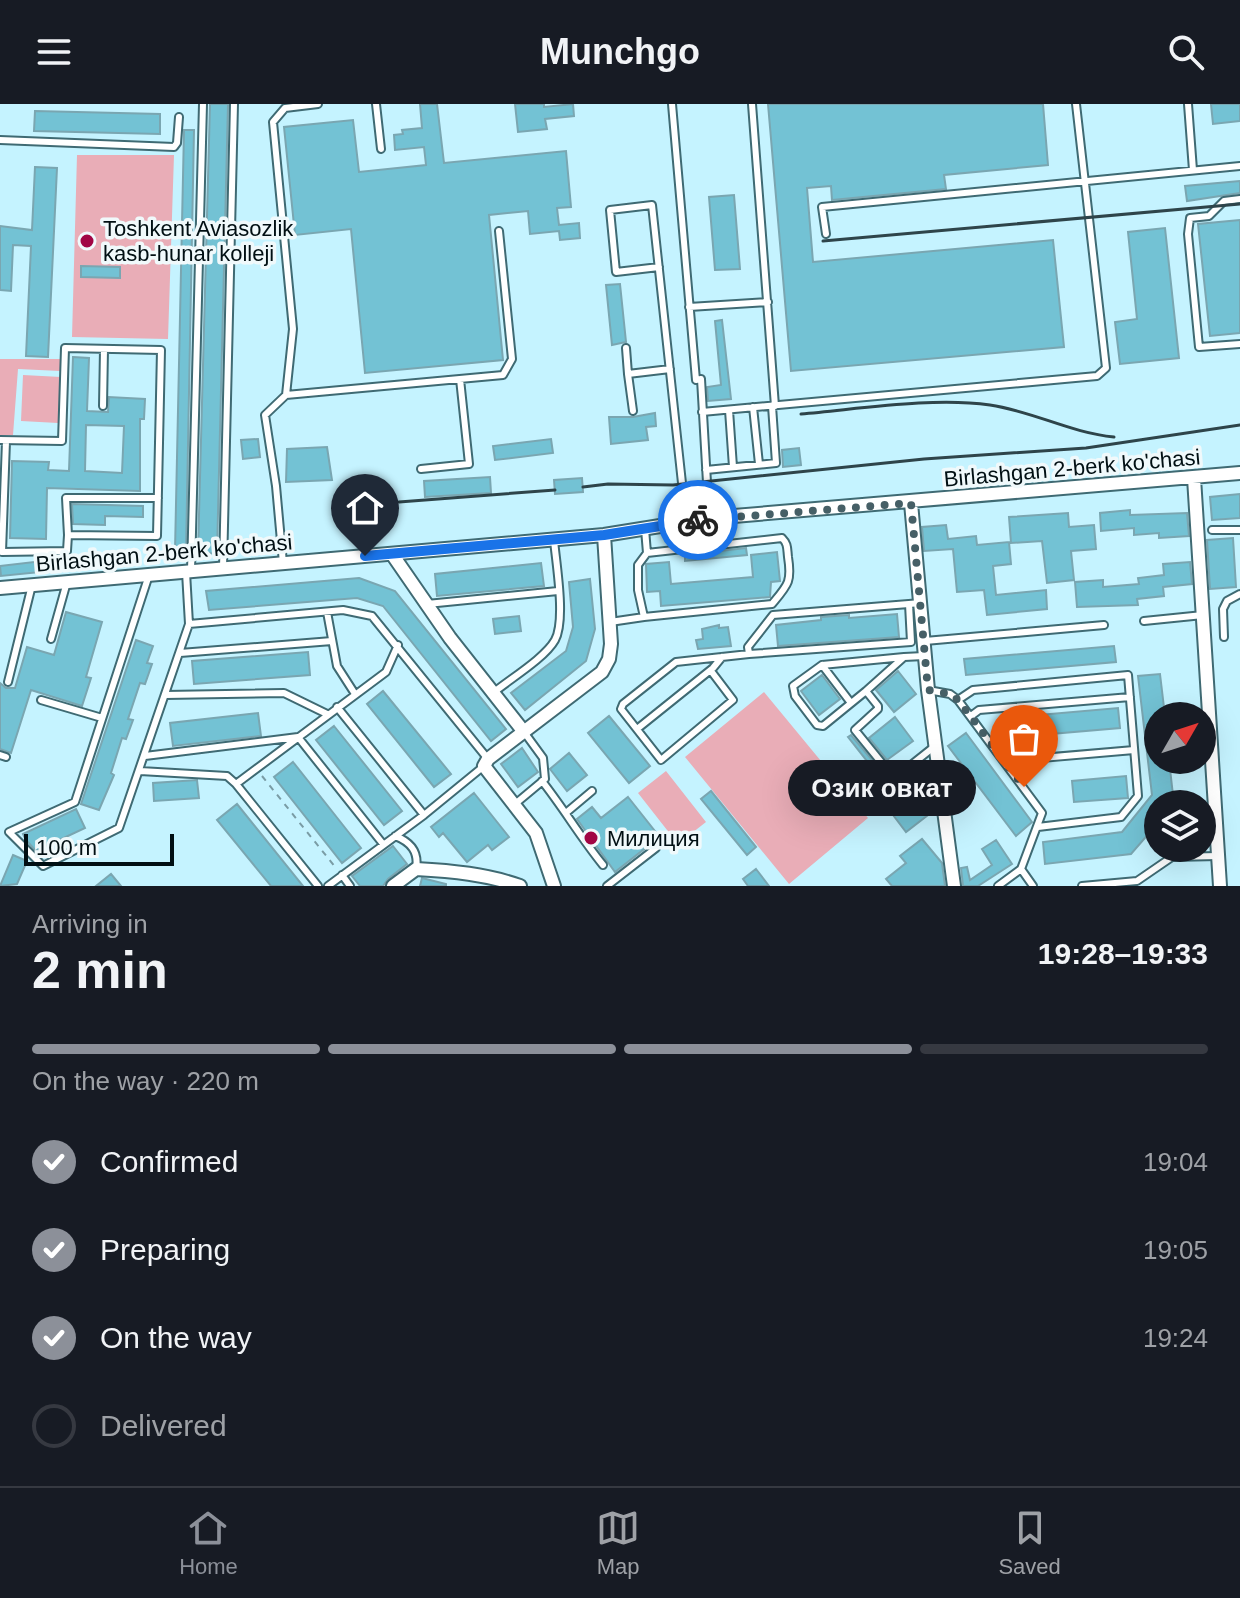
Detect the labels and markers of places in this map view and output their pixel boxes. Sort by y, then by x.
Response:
place label: Toshkent Aviasozlik kasb-hunar kolleji [103,216,294,266]
marker: Toshkent Aviasozlik kasb-hunar kolleji [78,232,96,250]
pin [331,474,399,556]
pin [990,705,1058,787]
callout: Озик овкат [788,759,976,815]
place label: Милиция [607,826,700,851]
marker: Милиция [582,829,600,847]

